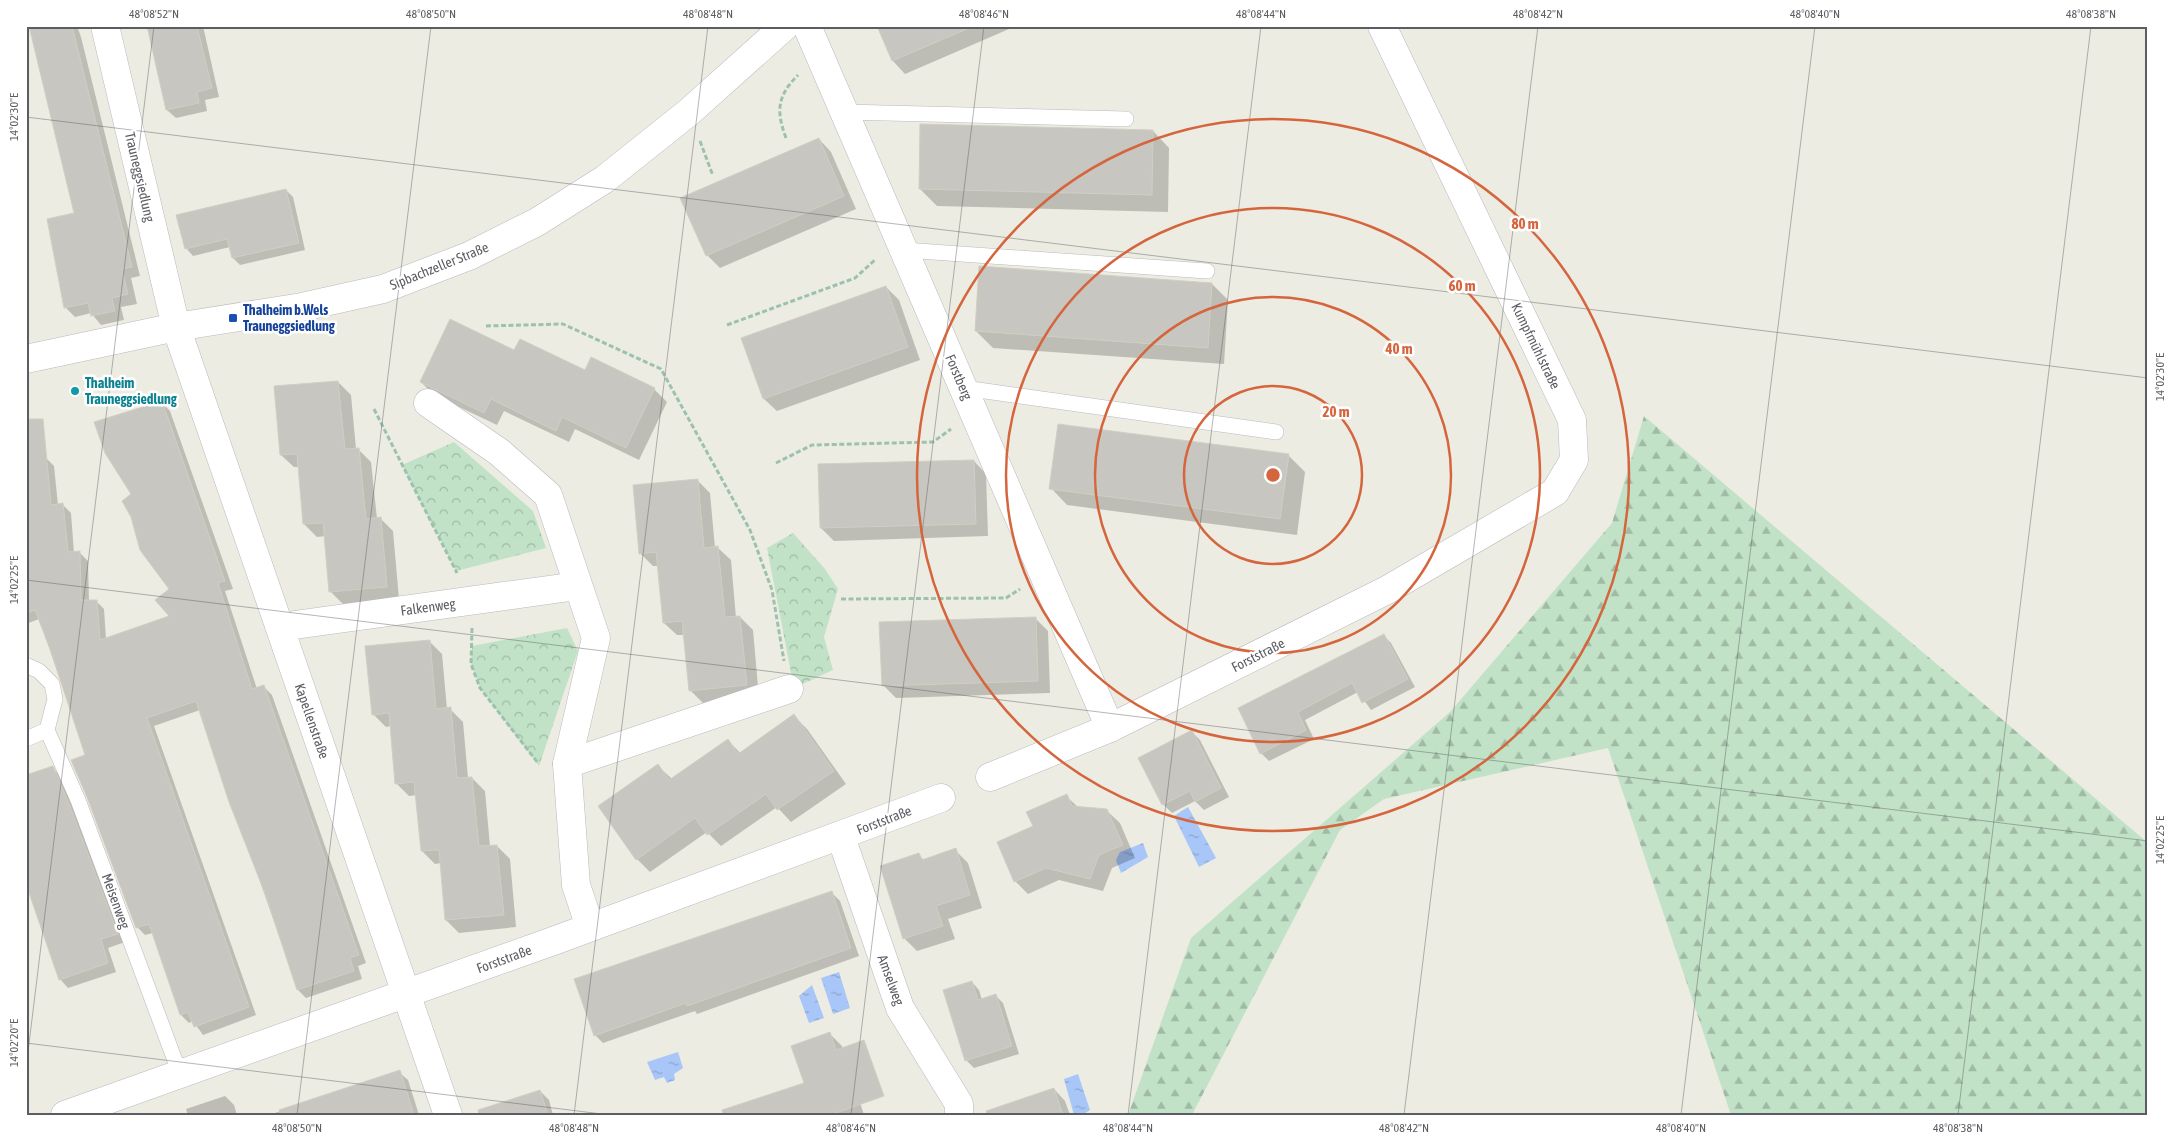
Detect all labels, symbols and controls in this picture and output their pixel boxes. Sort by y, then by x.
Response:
text: 48°08'52"N [129,7,179,21]
text: 48°08'50"N [406,7,456,21]
text: 48°08'48"N [683,7,733,21]
text: 48°08'46"N [959,7,1009,21]
text: 48°08'44"N [1236,7,1286,21]
text: 48°08'42"N [1513,7,1563,21]
text: 48°08'40"N [1790,7,1840,21]
text: 48°08'38"N [2066,7,2116,21]
text: 14°02'30"E [7,93,21,141]
street label: Trauneggsiedlung [122,131,158,223]
text: 80 m [1512,215,1539,232]
street label: Sipbachzeller Straße [387,239,491,293]
text: 60 m [1449,277,1476,294]
street label: Kumpfmühlstraße [1508,300,1564,392]
place label: Thalheim b.Wels Trauneggsiedlung [243,302,336,334]
marker: Thalheim b.Wels Trauneggsiedlung [227,312,239,324]
text: 40 m [1385,340,1413,357]
street label: Forstberg [942,352,976,402]
text: 14°02'30"E [2153,353,2167,401]
place label: Thalheim Trauneggsiedlung [85,375,178,407]
marker: Thalheim Trauneggsiedlung [69,385,81,397]
text: 20 m [1323,403,1350,420]
centre of rings [1264,466,1282,484]
text: 14°02'25"E [7,556,21,604]
street label: Falkenweg [400,595,456,619]
street label: Forststraße [1229,635,1287,675]
street label: Kapellenstraße [292,681,332,761]
street label: Forststraße [854,802,914,838]
text: 14°02'25"E [2153,816,2167,864]
street label: Meisenweg [99,871,133,931]
street label: Forststraße [474,942,534,976]
street label: Amselweg [875,953,907,1007]
text: 14°02'20"E [7,1019,21,1067]
text: 48°08'50"N [272,1121,322,1135]
text: 48°08'48"N [549,1121,599,1135]
text: 48°08'46"N [826,1121,876,1135]
text: 48°08'44"N [1103,1121,1153,1135]
text: 48°08'42"N [1379,1121,1429,1135]
text: 48°08'40"N [1656,1121,1706,1135]
text: 48°08'38"N [1933,1121,1983,1135]

